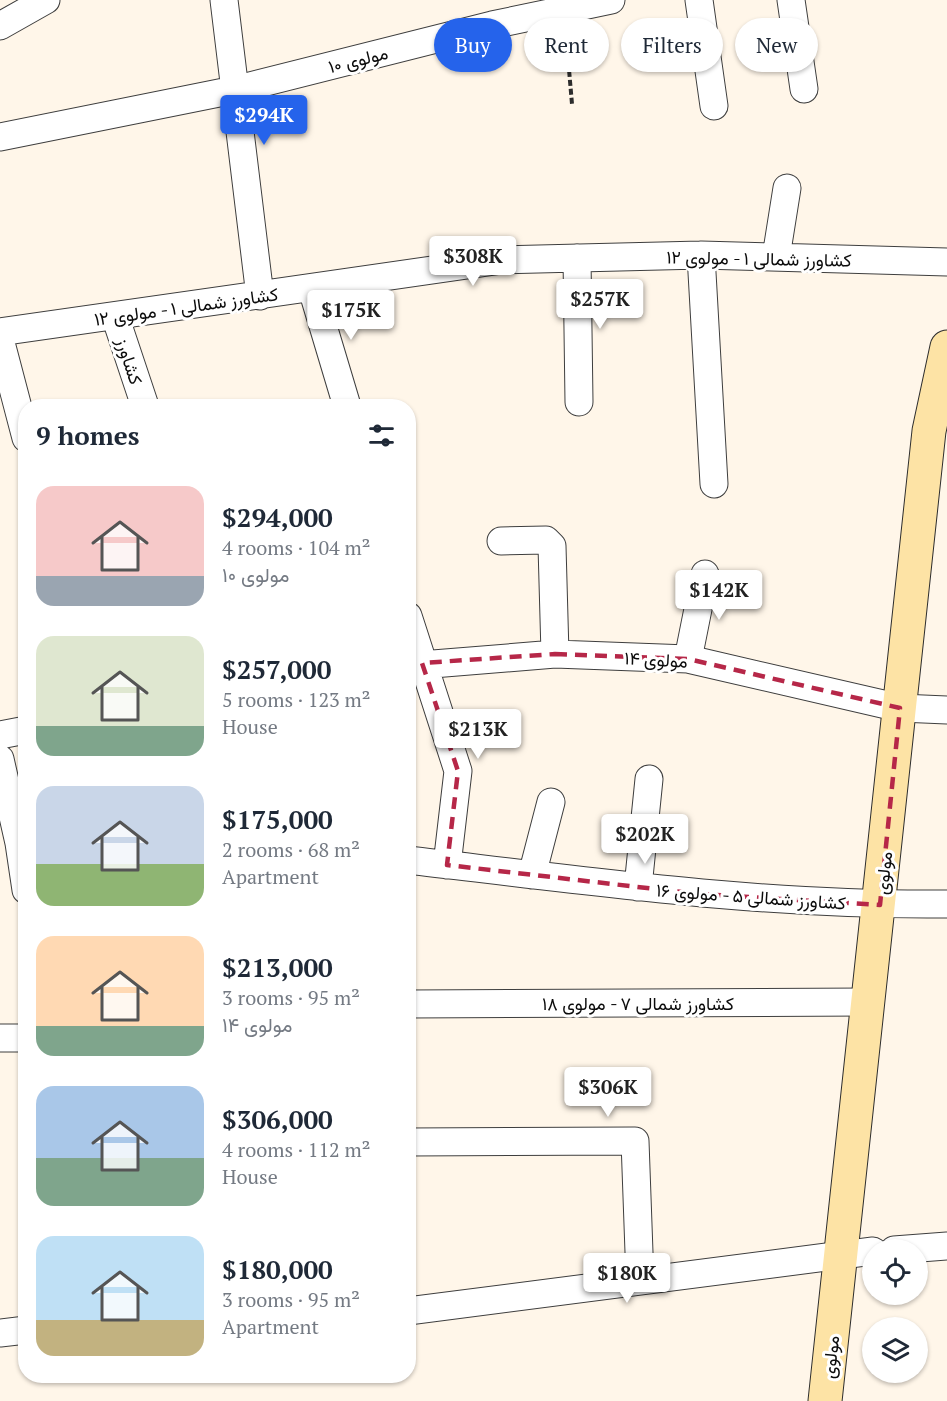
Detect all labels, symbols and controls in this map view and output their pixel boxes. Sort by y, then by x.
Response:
chip: Buy [434,18,512,72]
chip: Rent [524,18,609,72]
chip: Filters [621,18,723,72]
chip: New [735,18,818,72]
street label: مولوی ۱۰ [326,40,390,78]
pin: $294K [222,95,306,146]
text: $294K [234,101,294,128]
pin: $308K [431,236,515,287]
text: $308K [443,242,503,269]
street label: کشاورز شمالی ۱ - مولوی ۱۲ [666,244,852,272]
pin: $257K [558,279,642,330]
street label: کشاورز شمالی ۱ - مولوی ۱۲ [92,281,280,331]
text: $257K [570,285,630,312]
pin: $175K [309,290,393,341]
text: $175K [321,296,381,323]
street label: کشاورز [111,334,149,388]
text: 9 homes [36,418,140,452]
icon: filters [365,419,398,452]
text: $294,000 [222,500,333,534]
icon: home [84,510,156,582]
text: 4 rooms · 104 m² [222,534,370,561]
text: مولوی ۱۰ [222,561,289,588]
pin: $142K [677,570,761,621]
text: $142K [689,576,749,603]
street label: مولوی ۱۴ [624,645,688,673]
text: $257,000 [222,652,331,686]
icon: home [84,660,156,732]
text: 5 rooms · 123 m² [222,686,370,713]
pin: $213K [436,709,520,760]
text: House [222,713,278,740]
text: $213K [448,715,508,742]
text: $175,000 [222,802,333,836]
icon: home [84,810,156,882]
pin: $202K [603,814,687,865]
text: $202K [615,820,675,847]
text: 2 rooms · 68 m² [222,836,360,863]
street label: مولوی [869,850,897,896]
text: Apartment [222,863,319,890]
street label: کشاورز شمالی ۵ - مولوی ۱۶ [655,877,847,915]
text: $213,000 [222,950,333,984]
icon: home [84,960,156,1032]
text: 3 rooms · 95 m² [222,984,360,1011]
street label: کشاورز شمالی ۷ - مولوی ۱۸ [542,991,734,1015]
text: مولوی ۱۴ [222,1011,292,1038]
pin: $306K [566,1067,650,1118]
text: $306K [578,1073,638,1100]
text: $306,000 [222,1102,333,1136]
icon: home [84,1110,156,1182]
text: 4 rooms · 112 m² [222,1136,370,1163]
text: House [222,1163,278,1190]
map controls [862,1239,928,1383]
button: locate [862,1239,928,1305]
text: $180,000 [222,1252,333,1286]
pin: $180K [585,1253,669,1304]
text: $180K [597,1259,657,1286]
icon: home [84,1260,156,1332]
text: 3 rooms · 95 m² [222,1286,360,1313]
text: Apartment [222,1313,319,1340]
button: layers [862,1317,928,1383]
street label: مولوی [816,1334,844,1380]

